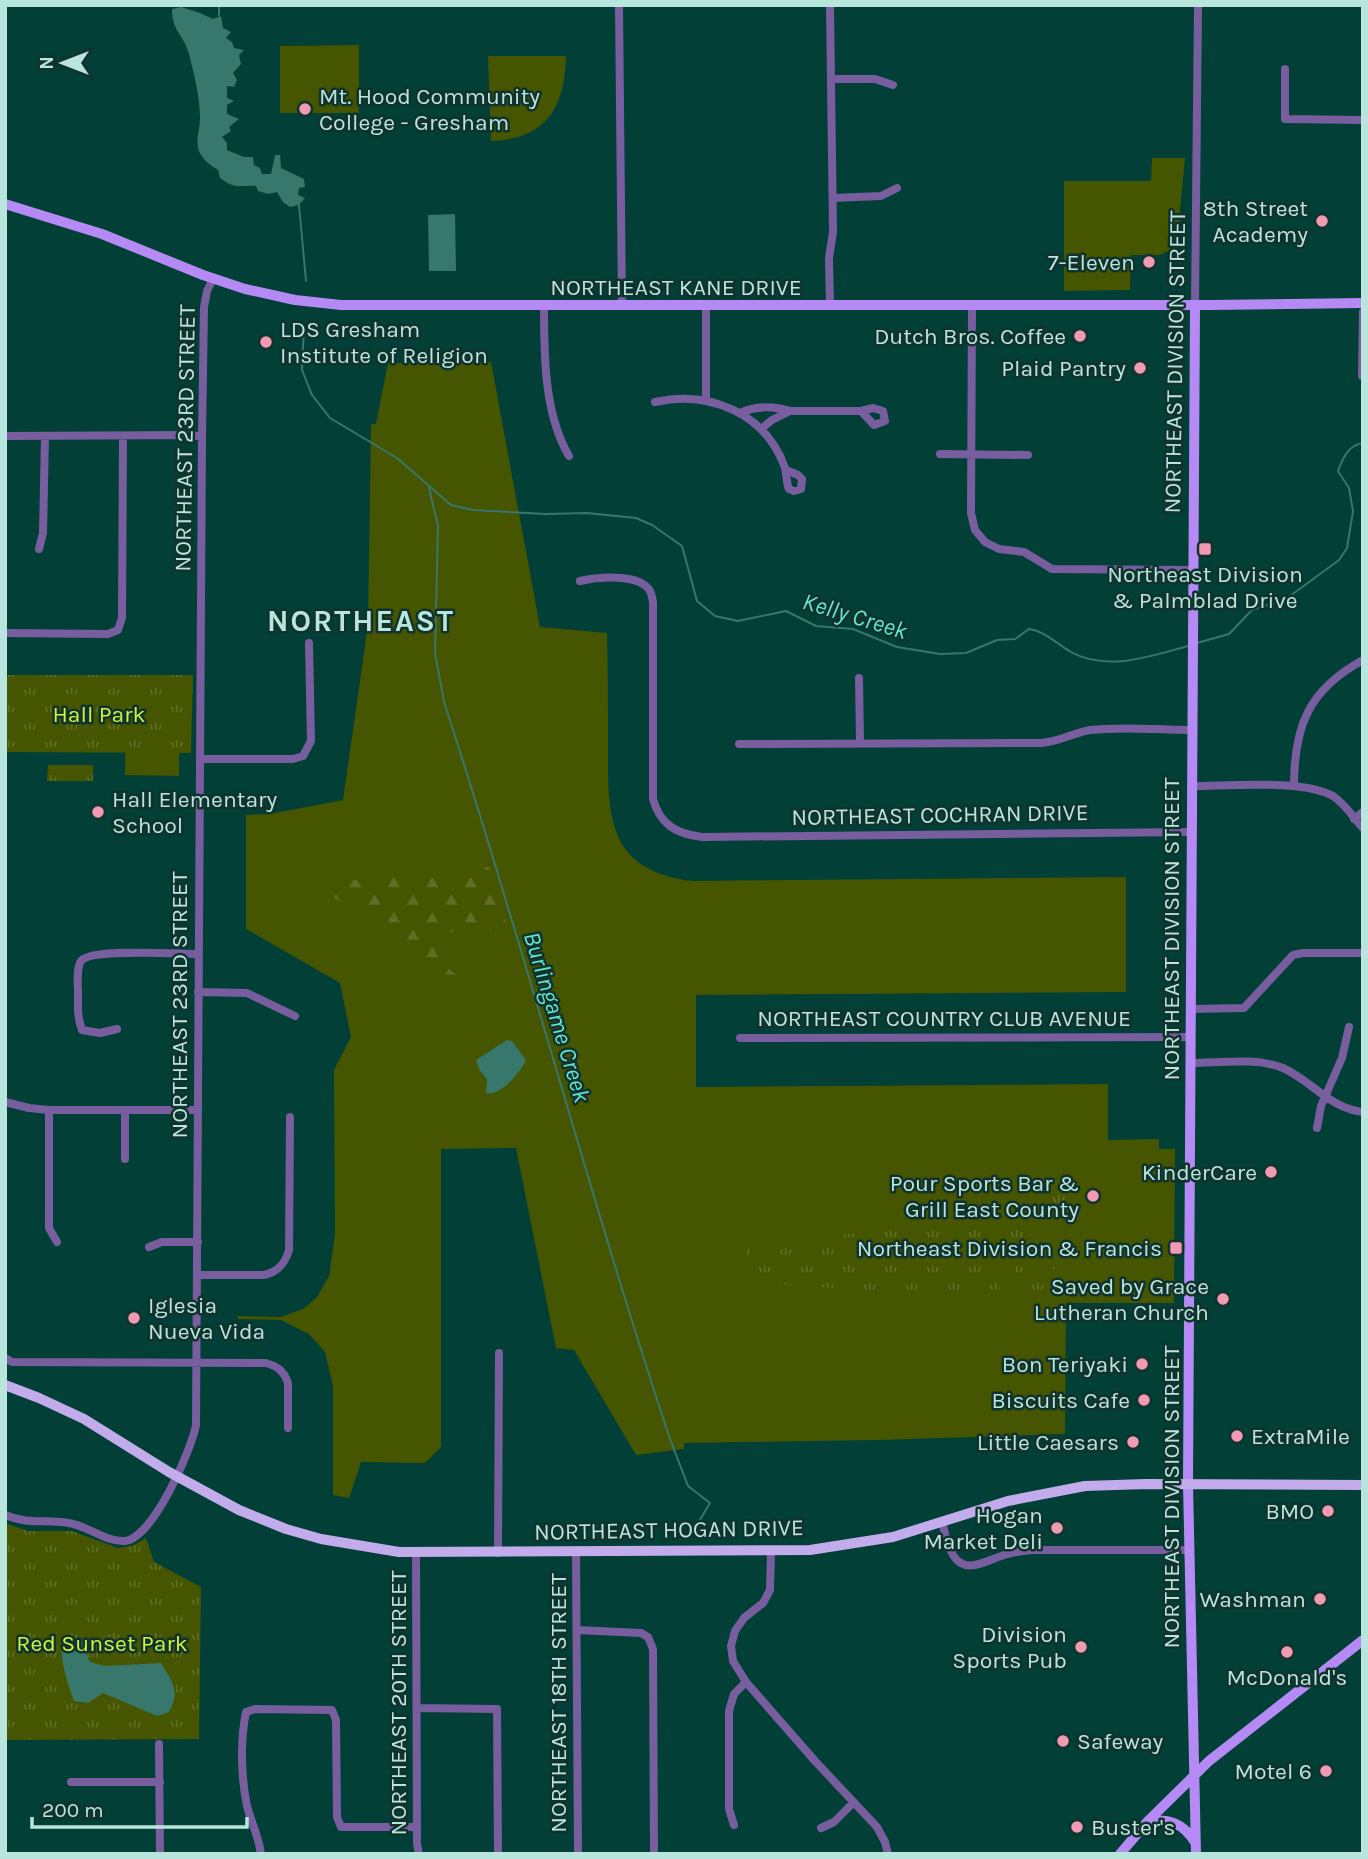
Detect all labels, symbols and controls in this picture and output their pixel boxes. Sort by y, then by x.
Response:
north arrow [28,28,98,98]
text: N [36,56,58,70]
place label: Mt. Hood Community College - Gresham [319,83,540,136]
marker: Mt. Hood Community College - Gresham [297,101,313,117]
place label: 8th Street Academy [1203,195,1308,248]
street label: NORTHEAST DIVISION STREET [1159,210,1191,514]
marker: 8th Street Academy [1314,213,1330,229]
place label: 7-Eleven [1048,249,1135,276]
marker: 7-Eleven [1141,254,1157,270]
street label: NORTHEAST KANE DRIVE [550,274,802,301]
street label: NORTHEAST 23RD STREET [169,304,201,572]
place label: LDS Gresham Institute of Religion [280,316,488,369]
place label: Dutch Bros. Coffee [874,323,1066,350]
marker: Dutch Bros. Coffee [1072,328,1088,344]
marker: LDS Gresham Institute of Religion [258,334,274,350]
place label: Plaid Pantry [1001,355,1126,382]
marker: Plaid Pantry [1132,360,1148,376]
marker: Northeast Division & Palmblad Drive [1197,541,1213,557]
place label: Northeast Division & Palmblad Drive [1107,561,1303,614]
water label: Kelly Creek [799,587,911,645]
district label: NORTHEAST [267,603,455,639]
park label: Hall Park [52,701,146,728]
street label: NORTHEAST DIVISION STREET [1158,777,1185,1080]
place label: Hall Elementary School [112,786,277,839]
street label: NORTHEAST COCHRAN DRIVE [791,799,1089,831]
marker: Hall Elementary School [90,804,106,820]
street label: NORTHEAST 23RD STREET [166,871,193,1139]
water label: Burlingame Creek [518,928,596,1106]
street label: NORTHEAST COUNTRY CLUB AVENUE [757,1005,1131,1032]
place label: KinderCare [1142,1159,1257,1186]
marker: KinderCare [1263,1164,1279,1180]
place label: Pour Sports Bar & Grill East County [890,1170,1079,1223]
marker: Pour Sports Bar & Grill East County [1085,1188,1101,1204]
place label: Northeast Division & Francis [857,1235,1162,1262]
marker: Northeast Division & Francis [1168,1240,1184,1256]
place label: Saved by Grace Lutheran Church [1034,1273,1209,1326]
marker: Saved by Grace Lutheran Church [1215,1291,1231,1307]
place label: Iglesia Nueva Vida [148,1292,265,1345]
marker: Iglesia Nueva Vida [126,1310,142,1326]
street label: NORTHEAST DIVISION STREET [1158,1345,1185,1648]
place label: Bon Teriyaki [1002,1351,1128,1378]
marker: Bon Teriyaki [1134,1356,1150,1372]
place label: Biscuits Cafe [991,1387,1130,1414]
marker: Biscuits Cafe [1136,1392,1152,1408]
place label: ExtraMile [1251,1423,1350,1450]
marker: ExtraMile [1229,1428,1245,1444]
place label: Little Caesars [977,1429,1119,1456]
marker: Little Caesars [1125,1434,1141,1450]
place label: BMO [1265,1498,1314,1525]
place label: Hogan Market Deli [923,1502,1043,1555]
marker: BMO [1320,1503,1336,1519]
street label: NORTHEAST HOGAN DRIVE [534,1514,804,1546]
marker: Hogan Market Deli [1049,1520,1065,1536]
street label: NORTHEAST 20TH STREET [385,1570,412,1835]
street label: NORTHEAST 18TH STREET [545,1573,572,1833]
place label: Washman [1199,1586,1306,1613]
marker: Washman [1312,1591,1328,1607]
place label: Division Sports Pub [952,1621,1067,1674]
park label: Red Sunset Park [16,1630,188,1657]
marker: Division Sports Pub [1073,1639,1089,1655]
marker: McDonald's [1279,1644,1295,1660]
place label: McDonald's [1227,1664,1347,1691]
place label: Safeway [1077,1728,1164,1755]
marker: Safeway [1055,1733,1071,1749]
place label: Motel 6 [1234,1758,1312,1785]
marker: Motel 6 [1318,1763,1334,1779]
scale bar [32,1786,247,1830]
text: 200 m [42,1798,104,1822]
place label: Buster's [1091,1814,1175,1841]
marker: Buster's [1069,1819,1085,1835]

